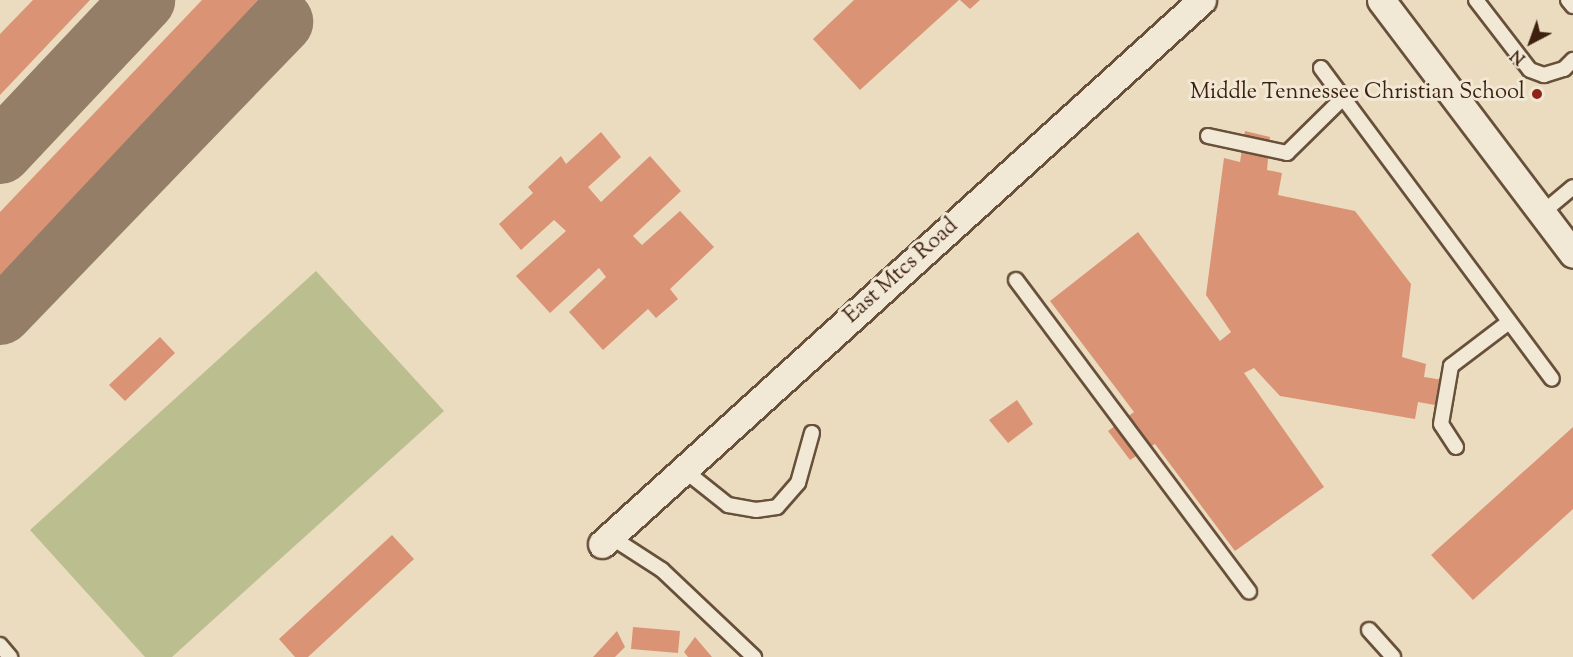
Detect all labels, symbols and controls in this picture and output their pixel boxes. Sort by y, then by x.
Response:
north arrow [1501,12,1561,72]
text: N [1506,43,1531,69]
place label: Middle Tennessee Christian School [1190,81,1525,107]
marker: Middle Tennessee Christian School [1530,87,1544,101]
street label: East Mtcs Road [839,214,965,330]

